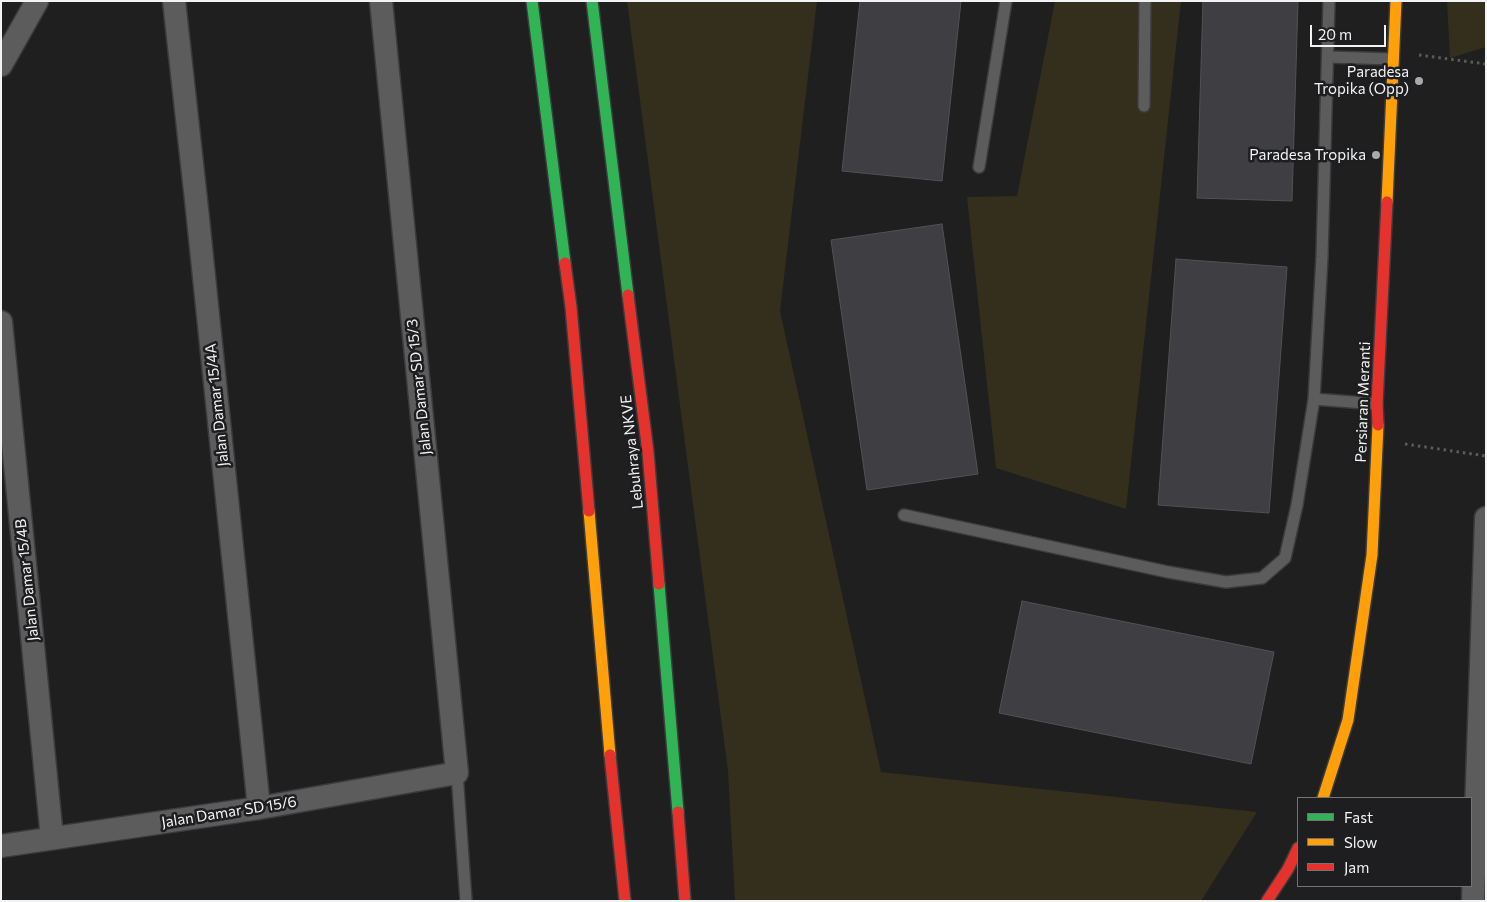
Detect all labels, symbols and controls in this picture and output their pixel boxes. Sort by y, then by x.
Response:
scale bar [1312,15,1388,47]
text: 20 m [1318,25,1352,43]
place label: Paradesa Tropika (Opp) [1314,63,1409,98]
marker: Paradesa Tropika (Opp) [1413,75,1425,87]
place label: Paradesa Tropika [1249,146,1366,164]
marker: Paradesa Tropika [1370,149,1382,161]
street label: Jalan Damar SD 15/3 [403,318,435,456]
street label: Persiaran Meranti [1352,341,1374,463]
street label: Jalan Damar 15/4A [202,343,232,467]
street label: Lebuhraya NKVE [617,394,647,510]
street label: Jalan Damar 15/4B [12,518,42,642]
street label: Jalan Damar SD 15/6 [160,792,298,832]
legend [1297,797,1472,887]
text: Fast [1344,808,1373,826]
text: Slow [1344,833,1377,851]
text: Jam [1344,858,1369,876]

